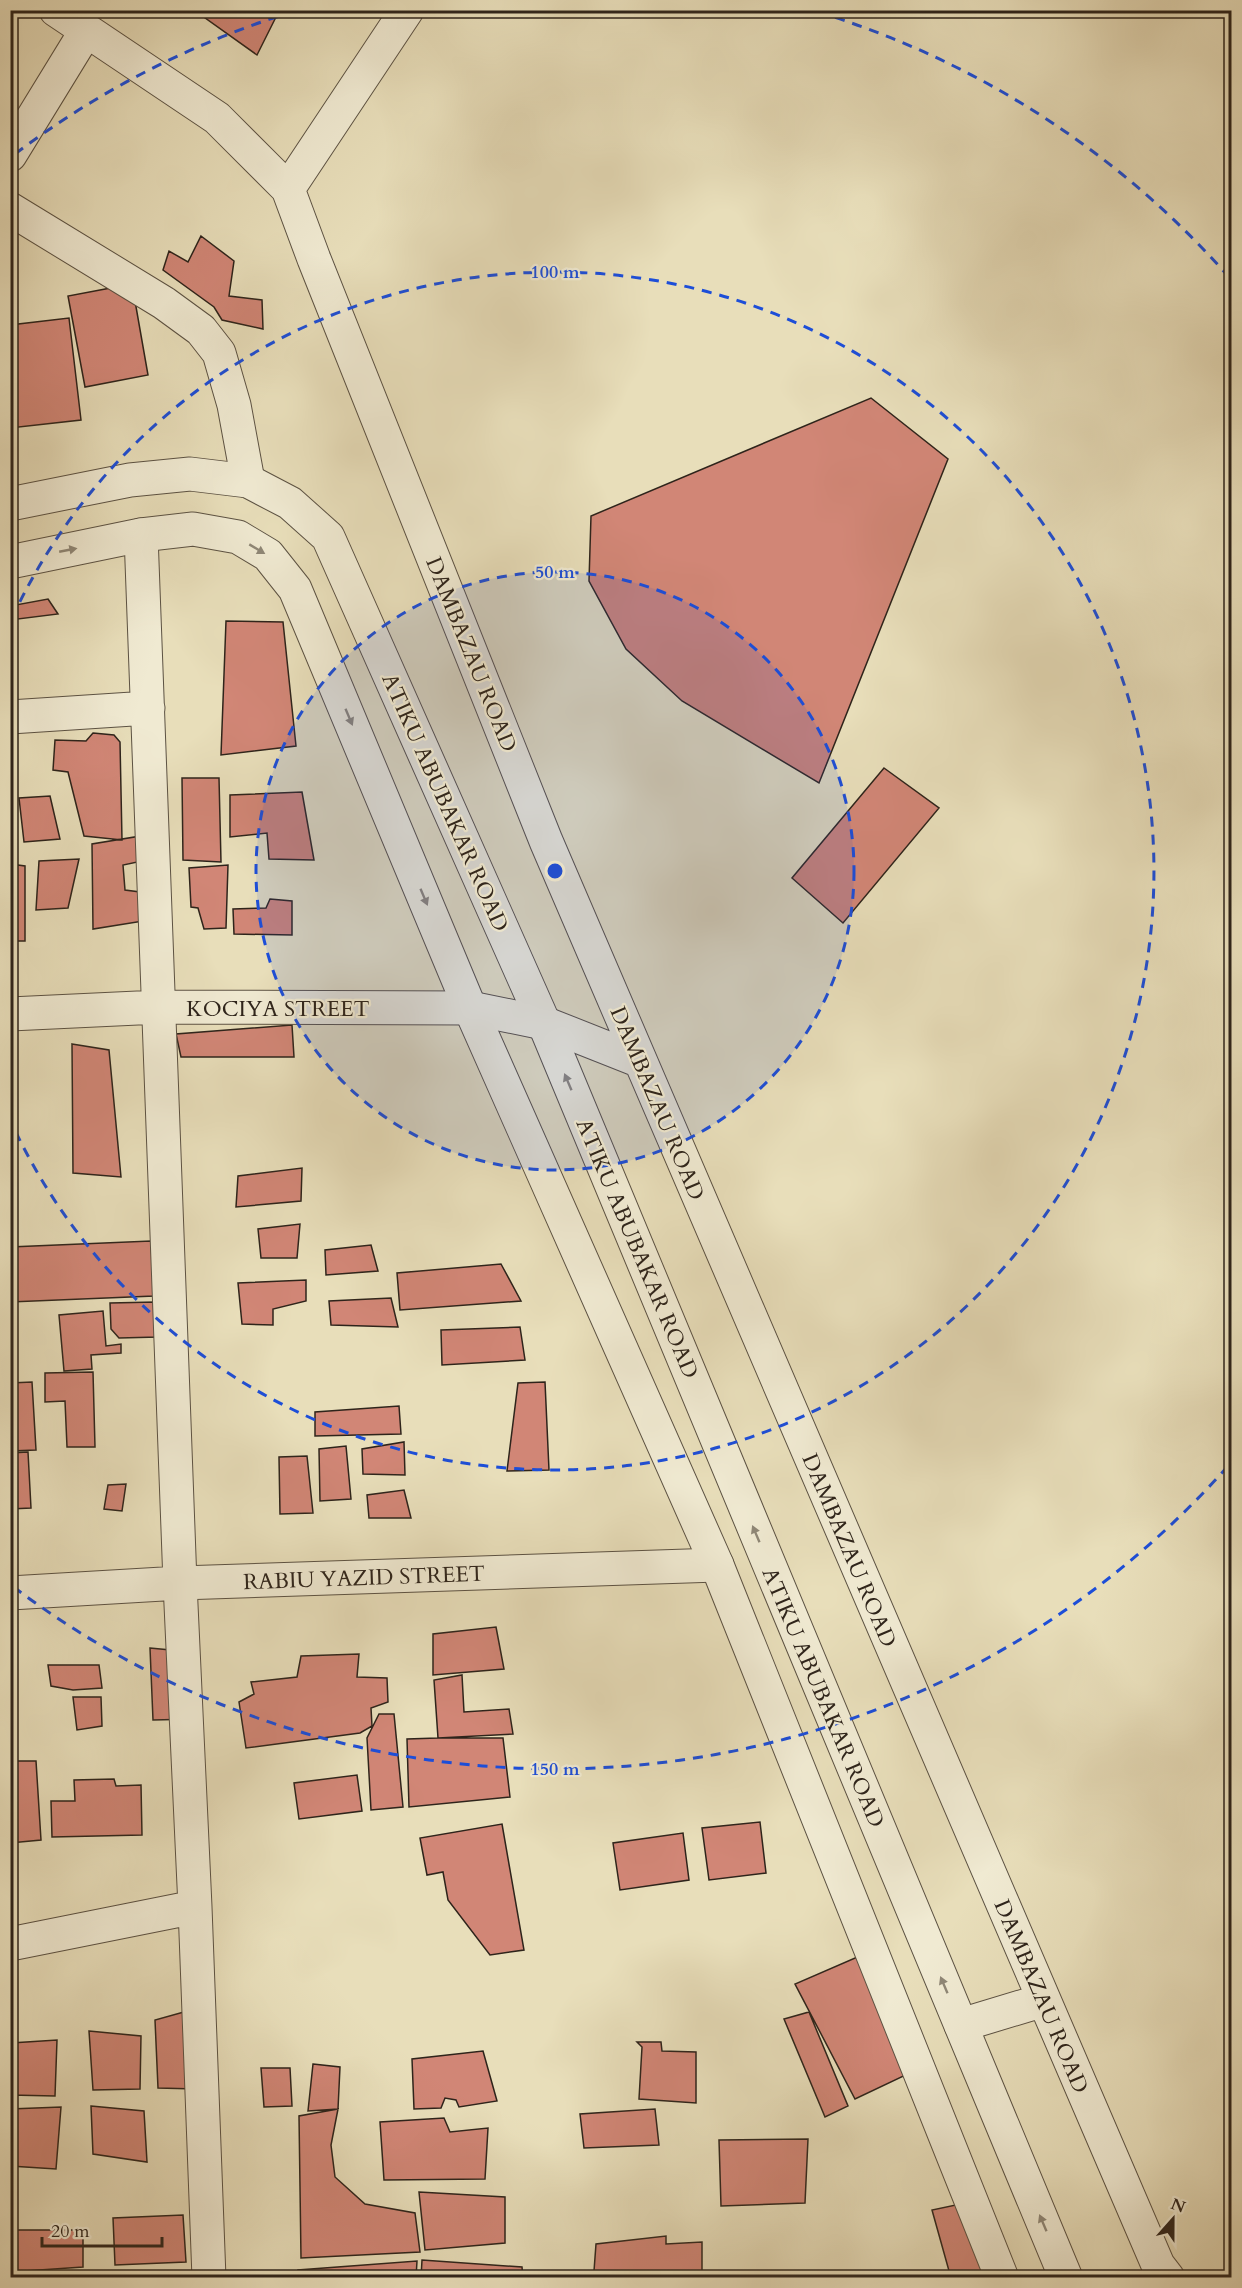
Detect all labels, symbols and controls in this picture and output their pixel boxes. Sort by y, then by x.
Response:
text: 100 m [530,260,580,285]
one-way arrow [249,543,265,554]
one-way arrow [59,545,78,554]
street label: DAMBAZAU ROAD [418,552,524,756]
text: 50 m [535,560,575,585]
street label: ATIKU ABUBAKAR ROAD [375,669,516,936]
one-way arrow [344,709,353,726]
centre of rings [545,861,565,881]
one-way arrow [419,889,429,907]
street label: KOCIYA STREET [186,994,370,1024]
street label: DAMBAZAU ROAD [603,1002,711,1205]
one-way arrow [563,1073,573,1091]
street label: ATIKU ABUBAKAR ROAD [569,1114,706,1383]
street label: DAMBAZAU ROAD [795,1449,903,1652]
one-way arrow [751,1525,760,1543]
street label: RABIU YAZID STREET [243,1559,485,1597]
street label: ATIKU ABUBAKAR ROAD [755,1563,892,1832]
text: 150 m [530,1757,580,1782]
street label: DAMBAZAU ROAD [987,1895,1095,2098]
one-way arrow [939,1976,949,1994]
north arrow [1143,2189,1203,2249]
text: N [1168,2193,1189,2219]
scale bar [42,2210,162,2248]
one-way arrow [1038,2214,1048,2232]
text: 20 m [51,2219,90,2244]

